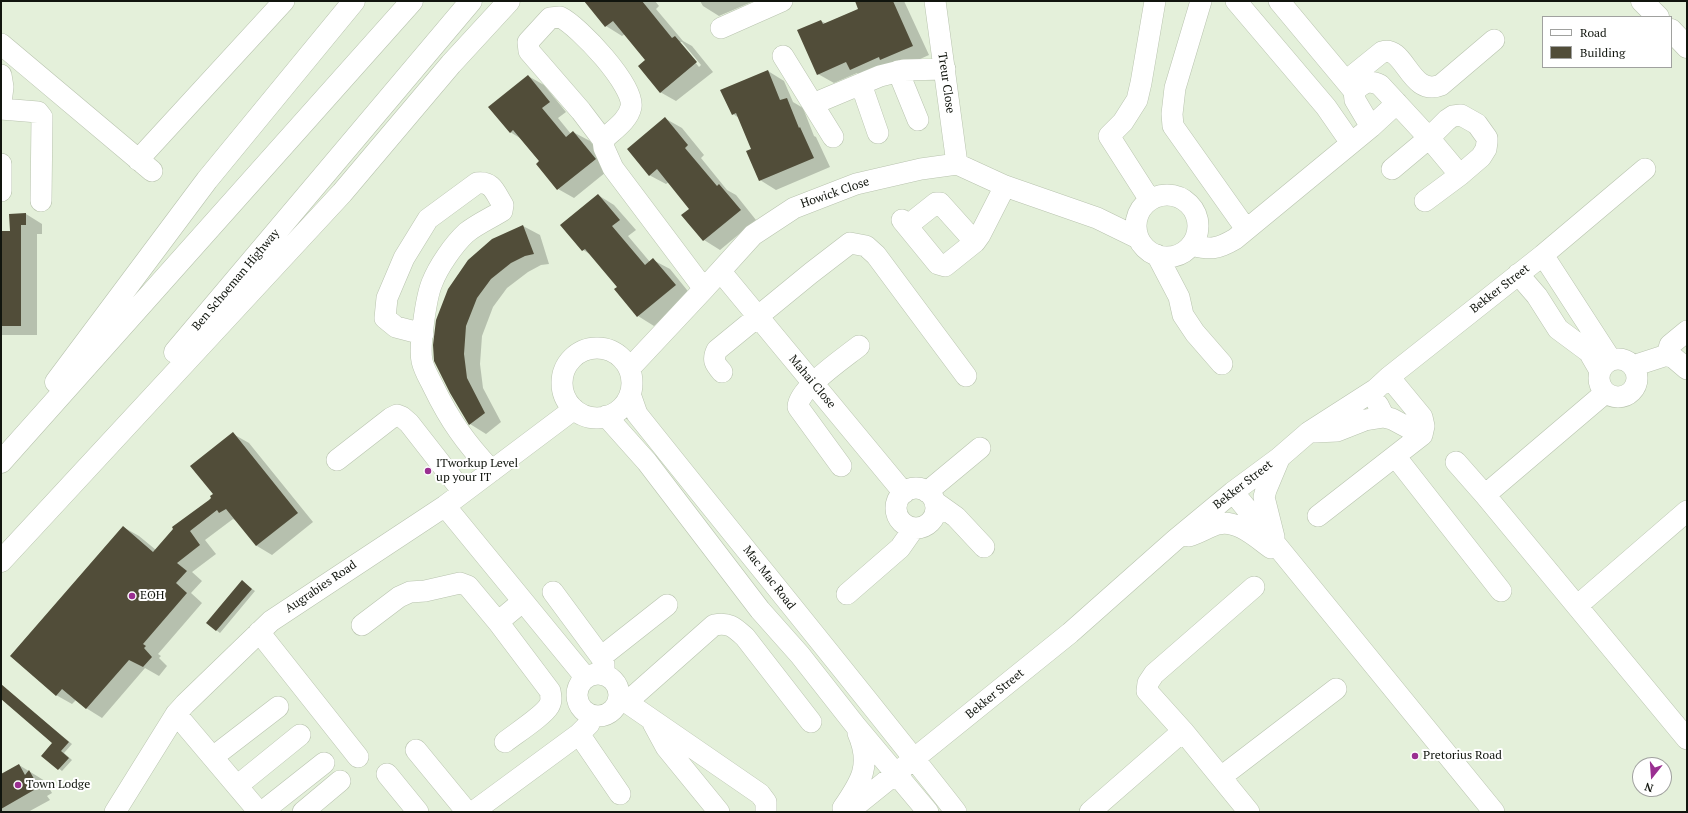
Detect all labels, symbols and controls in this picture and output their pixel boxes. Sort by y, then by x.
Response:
legend [1542,16,1672,68]
text: Road [1580,25,1607,40]
text: Building [1580,45,1625,60]
street label: Treur Close [935,52,957,114]
street label: Howick Close [799,175,871,211]
street label: Ben Schoeman Highway [189,226,283,334]
street label: Bekker Street [1468,261,1532,317]
street label: Mahai Close [785,352,839,412]
place label: ITworkup Level up your IT [436,457,518,485]
street label: Bekker Street [1211,457,1275,513]
marker: ITworkup Level up your IT [423,466,433,476]
street label: Mac Mac Road [740,543,798,613]
street label: Augrabies Road [283,558,359,616]
place label: EOH [140,589,165,603]
marker: EOH [127,591,137,601]
street label: Bekker Street [963,666,1027,722]
place label: Pretorius Road [1423,749,1502,763]
marker: Pretorius Road [1410,751,1420,761]
north arrow [1632,757,1672,797]
place label: Town Lodge [26,778,90,792]
marker: Town Lodge [13,780,23,790]
text: N [1643,780,1655,795]

